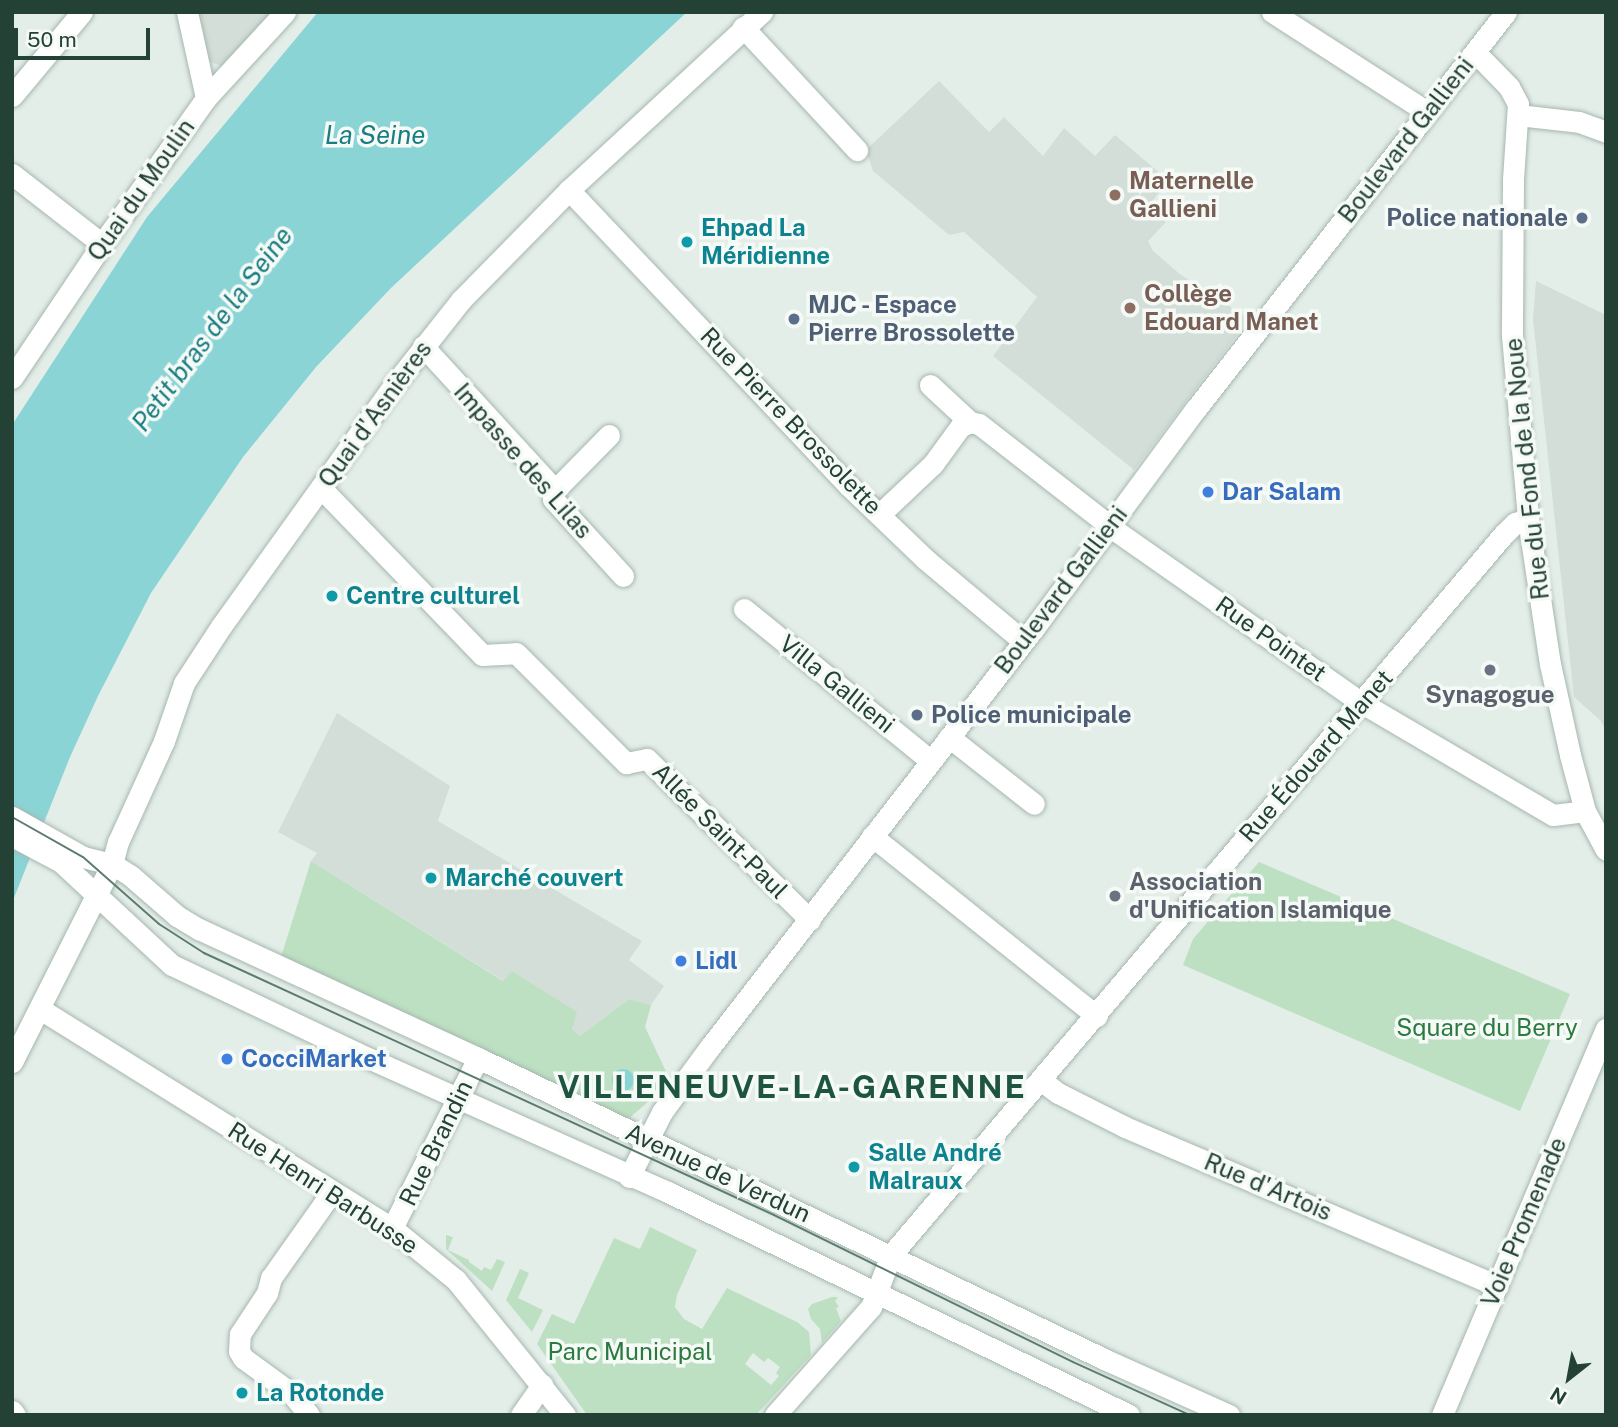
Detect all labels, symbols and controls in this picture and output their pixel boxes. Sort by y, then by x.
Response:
scale bar [18,14,154,58]
text: 50 m [27,27,77,52]
street label: Boulevard Gallieni [1332,51,1480,229]
street label: Quai du Moulin [81,113,201,267]
water label: La Seine [325,119,425,151]
place label: Maternelle Gallieni [1129,167,1254,223]
marker: Maternelle Gallieni [1107,187,1123,203]
place label: Police nationale [1386,204,1568,232]
marker: Police nationale [1574,210,1590,226]
place label: Ehpad La Méridienne [701,214,830,270]
water label: Petit bras de la Seine [125,221,299,437]
marker: Ehpad La Méridienne [679,234,695,250]
place label: Collège Edouard Manet [1144,280,1318,336]
place label: MJC - Espace Pierre Brossolette [808,291,1015,347]
marker: Collège Edouard Manet [1122,300,1138,316]
marker: MJC - Espace Pierre Brossolette [786,311,802,327]
street label: Rue Pierre Brossolette [694,321,888,521]
street label: Quai d'Asnières [312,335,438,493]
street label: Rue du Fond de la Noue [1499,336,1555,602]
street label: Impasse des Lilas [448,377,598,545]
place label: Dar Salam [1222,478,1341,506]
marker: Dar Salam [1200,484,1216,500]
street label: Boulevard Gallieni [989,500,1133,680]
place label: Centre culturel [346,582,520,610]
marker: Centre culturel [324,588,340,604]
street label: Rue Pointet [1210,590,1332,688]
street label: Villa Gallieni [774,629,900,739]
marker: Synagogue [1482,662,1498,678]
street label: Rue Édouard Manet [1233,664,1399,848]
place label: Synagogue [1425,681,1555,709]
place label: Police municipale [931,701,1132,729]
marker: Police municipale [909,707,925,723]
street label: Allée Saint-Paul [646,757,794,905]
place label: Marché couvert [445,864,624,892]
place label: Association d'Unification Islamique [1129,868,1392,924]
marker: Marché couvert [423,870,439,886]
marker: Association d'Unification Islamique [1107,888,1123,904]
place label: Lidl [695,947,738,975]
marker: Lidl [673,953,689,969]
park label: Square du Berry [1396,1014,1578,1042]
place label: CocciMarket [241,1045,387,1073]
marker: CocciMarket [219,1051,235,1067]
district label: VILLENEUVE-LA-GARENNE [560,1068,1024,1106]
street label: Rue Brandin [393,1076,479,1210]
street label: Rue Henri Barbusse [222,1116,424,1260]
street label: Avenue de Verdun [620,1117,816,1229]
street label: Voie Promenade [1475,1133,1573,1311]
place label: Salle André Malraux [868,1139,1002,1195]
street label: Rue d'Artois [1200,1147,1336,1227]
marker: Salle André Malraux [846,1159,862,1175]
park label: Parc Municipal [547,1338,713,1366]
north arrow [1534,1343,1604,1413]
place label: La Rotonde [256,1379,384,1407]
text: N [1546,1383,1570,1409]
marker: La Rotonde [234,1385,250,1401]

